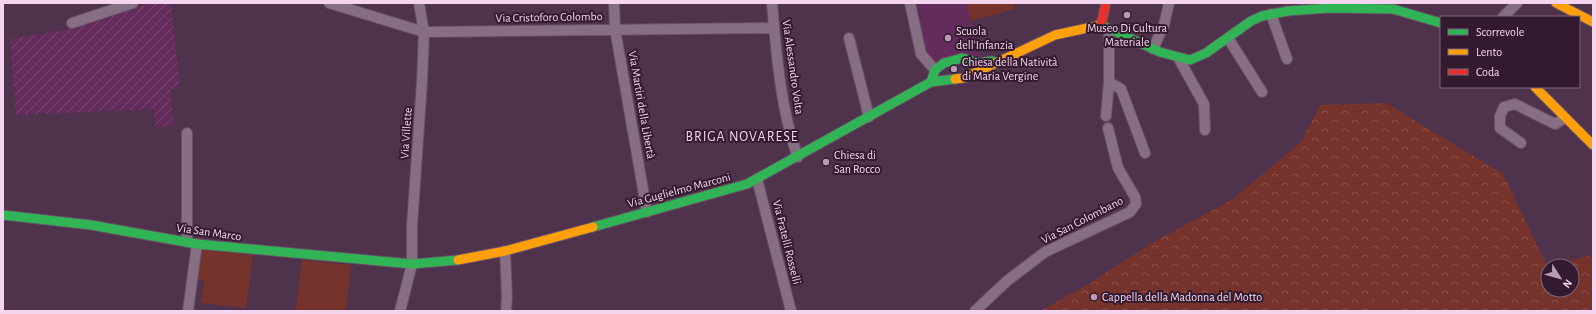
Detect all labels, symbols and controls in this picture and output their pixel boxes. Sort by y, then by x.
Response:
street label: Via Cristoforo Colombo [495,10,603,24]
marker: Museo Di Cultura Materiale [1122,10,1132,20]
legend [1440,16,1580,88]
street label: Via Alessandro Volta [780,19,806,116]
place label: Museo Di Cultura Materiale [1087,22,1168,48]
place label: Scuola dell'Infanzia [956,25,1014,51]
text: Scorrevole [1476,26,1524,38]
marker: Scuola dell'Infanzia [943,33,953,43]
text: Lento [1476,46,1502,58]
street label: Via Martiri della Libertà [627,50,657,160]
place label: Chiesa della Natività di Maria Vergine [962,56,1058,82]
marker: Chiesa della Natività di Maria Vergine [949,64,959,74]
text: Coda [1476,66,1500,78]
street label: Via Villette [398,107,414,159]
district label: BRIGA NOVARESE [685,130,799,144]
place label: Chiesa di San Rocco [834,149,880,175]
marker: Chiesa di San Rocco [821,157,831,167]
street label: Via Guglielmo Marconi [626,170,732,210]
street label: Via San Colombano [1039,194,1125,246]
street label: Via Fratelli Rosselli [771,199,803,285]
street label: Via San Marco [176,222,242,243]
north arrow [1540,258,1580,298]
text: N [1561,277,1574,290]
place label: Cappella della Madonna del Motto [1102,291,1262,303]
marker: Cappella della Madonna del Motto [1089,292,1099,302]

